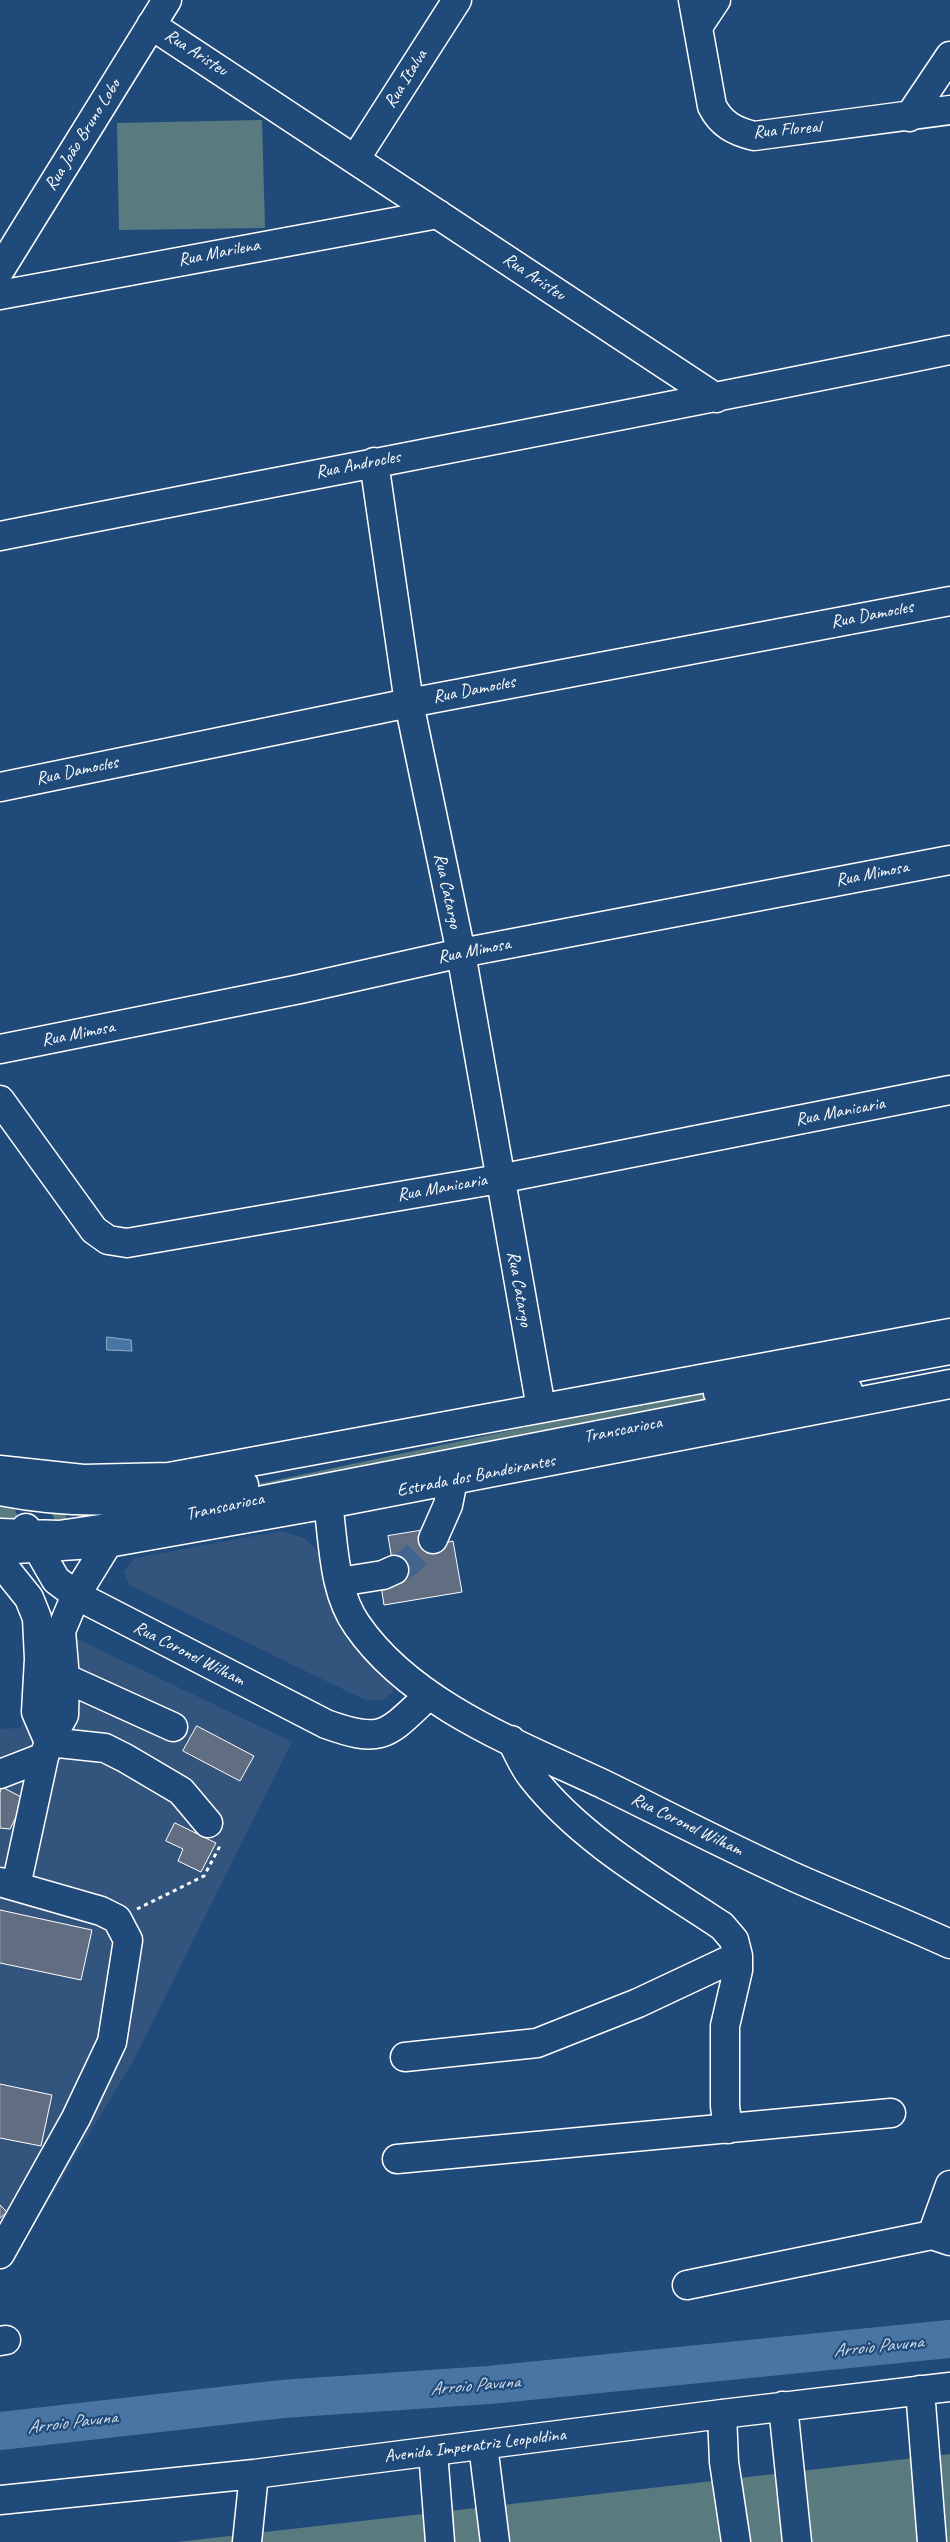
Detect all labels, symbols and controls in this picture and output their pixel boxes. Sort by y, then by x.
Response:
street label: Rua Aristeu [160,25,232,81]
street label: Rua Italva [380,46,432,112]
street label: Rua João Bruno Lobo [40,75,126,195]
street label: Rua Floreal [752,116,822,144]
street label: Rua Marilena [176,234,262,272]
street label: Rua Aristeu [499,248,569,306]
street label: Rua Androcles [314,446,402,484]
street label: Rua Damocles [829,596,915,634]
street label: Rua Damocles [431,671,517,709]
street label: Rua Damocles [34,752,120,790]
street label: Rua Catargo [429,852,465,930]
street label: Rua Mimosa [834,856,910,892]
street label: Rua Mimosa [436,933,512,969]
street label: Rua Mimosa [40,1016,116,1052]
street label: Rua Manicaria [794,1093,886,1131]
street label: Rua Manicaria [396,1170,488,1206]
street label: Rua Catargo [502,1250,536,1328]
street label: Transcarioca [582,1412,664,1448]
street label: Estrada dos Bandeirantes [395,1450,557,1502]
street label: Transcarioca [184,1488,266,1526]
street label: Rua Coronel Wilham [130,1617,248,1691]
street label: Rua Coronel Wilham [628,1789,746,1861]
water label: Arroio Pavuna [832,2331,924,2363]
water label: Arroio Pavuna [429,2371,521,2401]
water label: Arroio Pavuna [26,2406,118,2440]
street label: Avenida Imperatriz Leopoldina [383,2424,567,2468]

